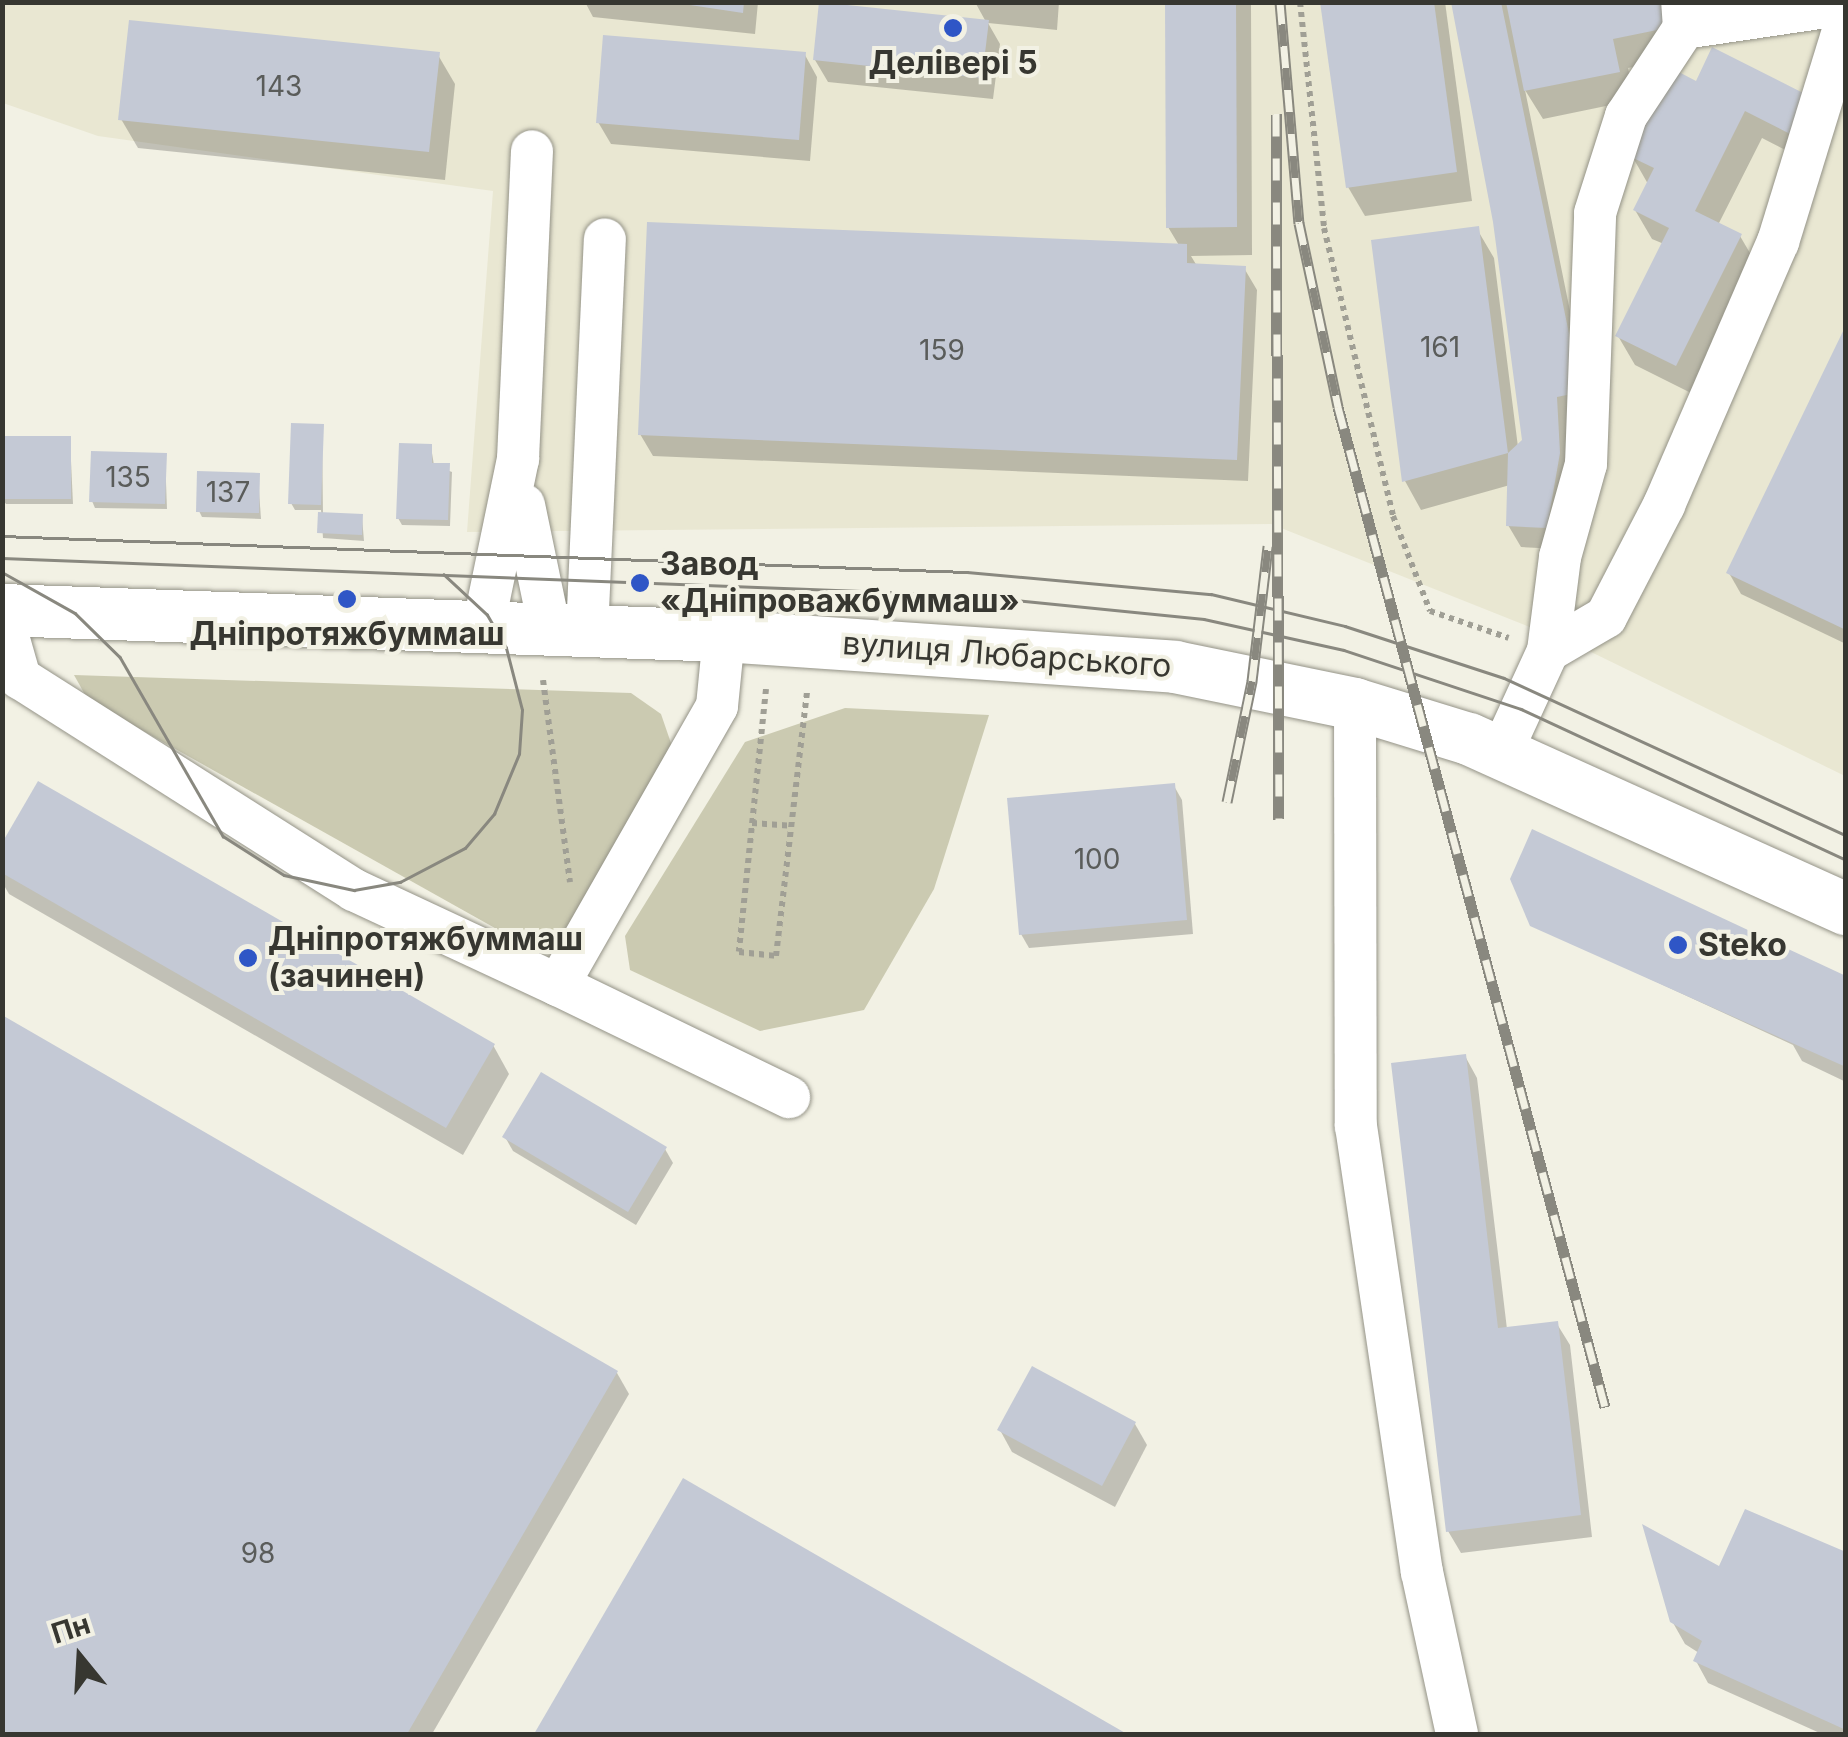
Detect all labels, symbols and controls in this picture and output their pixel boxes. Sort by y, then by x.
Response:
marker: Делівері 5 [942,17,964,39]
place label: Делівері 5 [868,44,1038,82]
house number: 143 [256,69,302,103]
house number: 161 [1420,330,1460,364]
house number: 159 [919,333,965,367]
house number: 135 [105,460,151,494]
house number: 137 [206,475,250,509]
place label: Завод «Дніпроважбуммаш» [660,546,1020,621]
marker: Завод «Дніпроважбуммаш» [629,572,651,594]
marker: Дніпротяжбуммаш [336,588,358,610]
place label: Дніпротяжбуммаш [189,615,505,653]
street label: вулиця Любарського [841,624,1173,686]
house number: 100 [1074,842,1120,876]
place label: Дніпротяжбуммаш (зачинен) [268,921,583,996]
place label: Steko [1698,926,1787,964]
marker: Steko [1667,934,1689,956]
marker: Дніпротяжбуммаш (зачинен) [237,947,259,969]
house number: 98 [241,1536,275,1570]
text: Пн [47,1606,94,1651]
north arrow [30,1607,130,1707]

